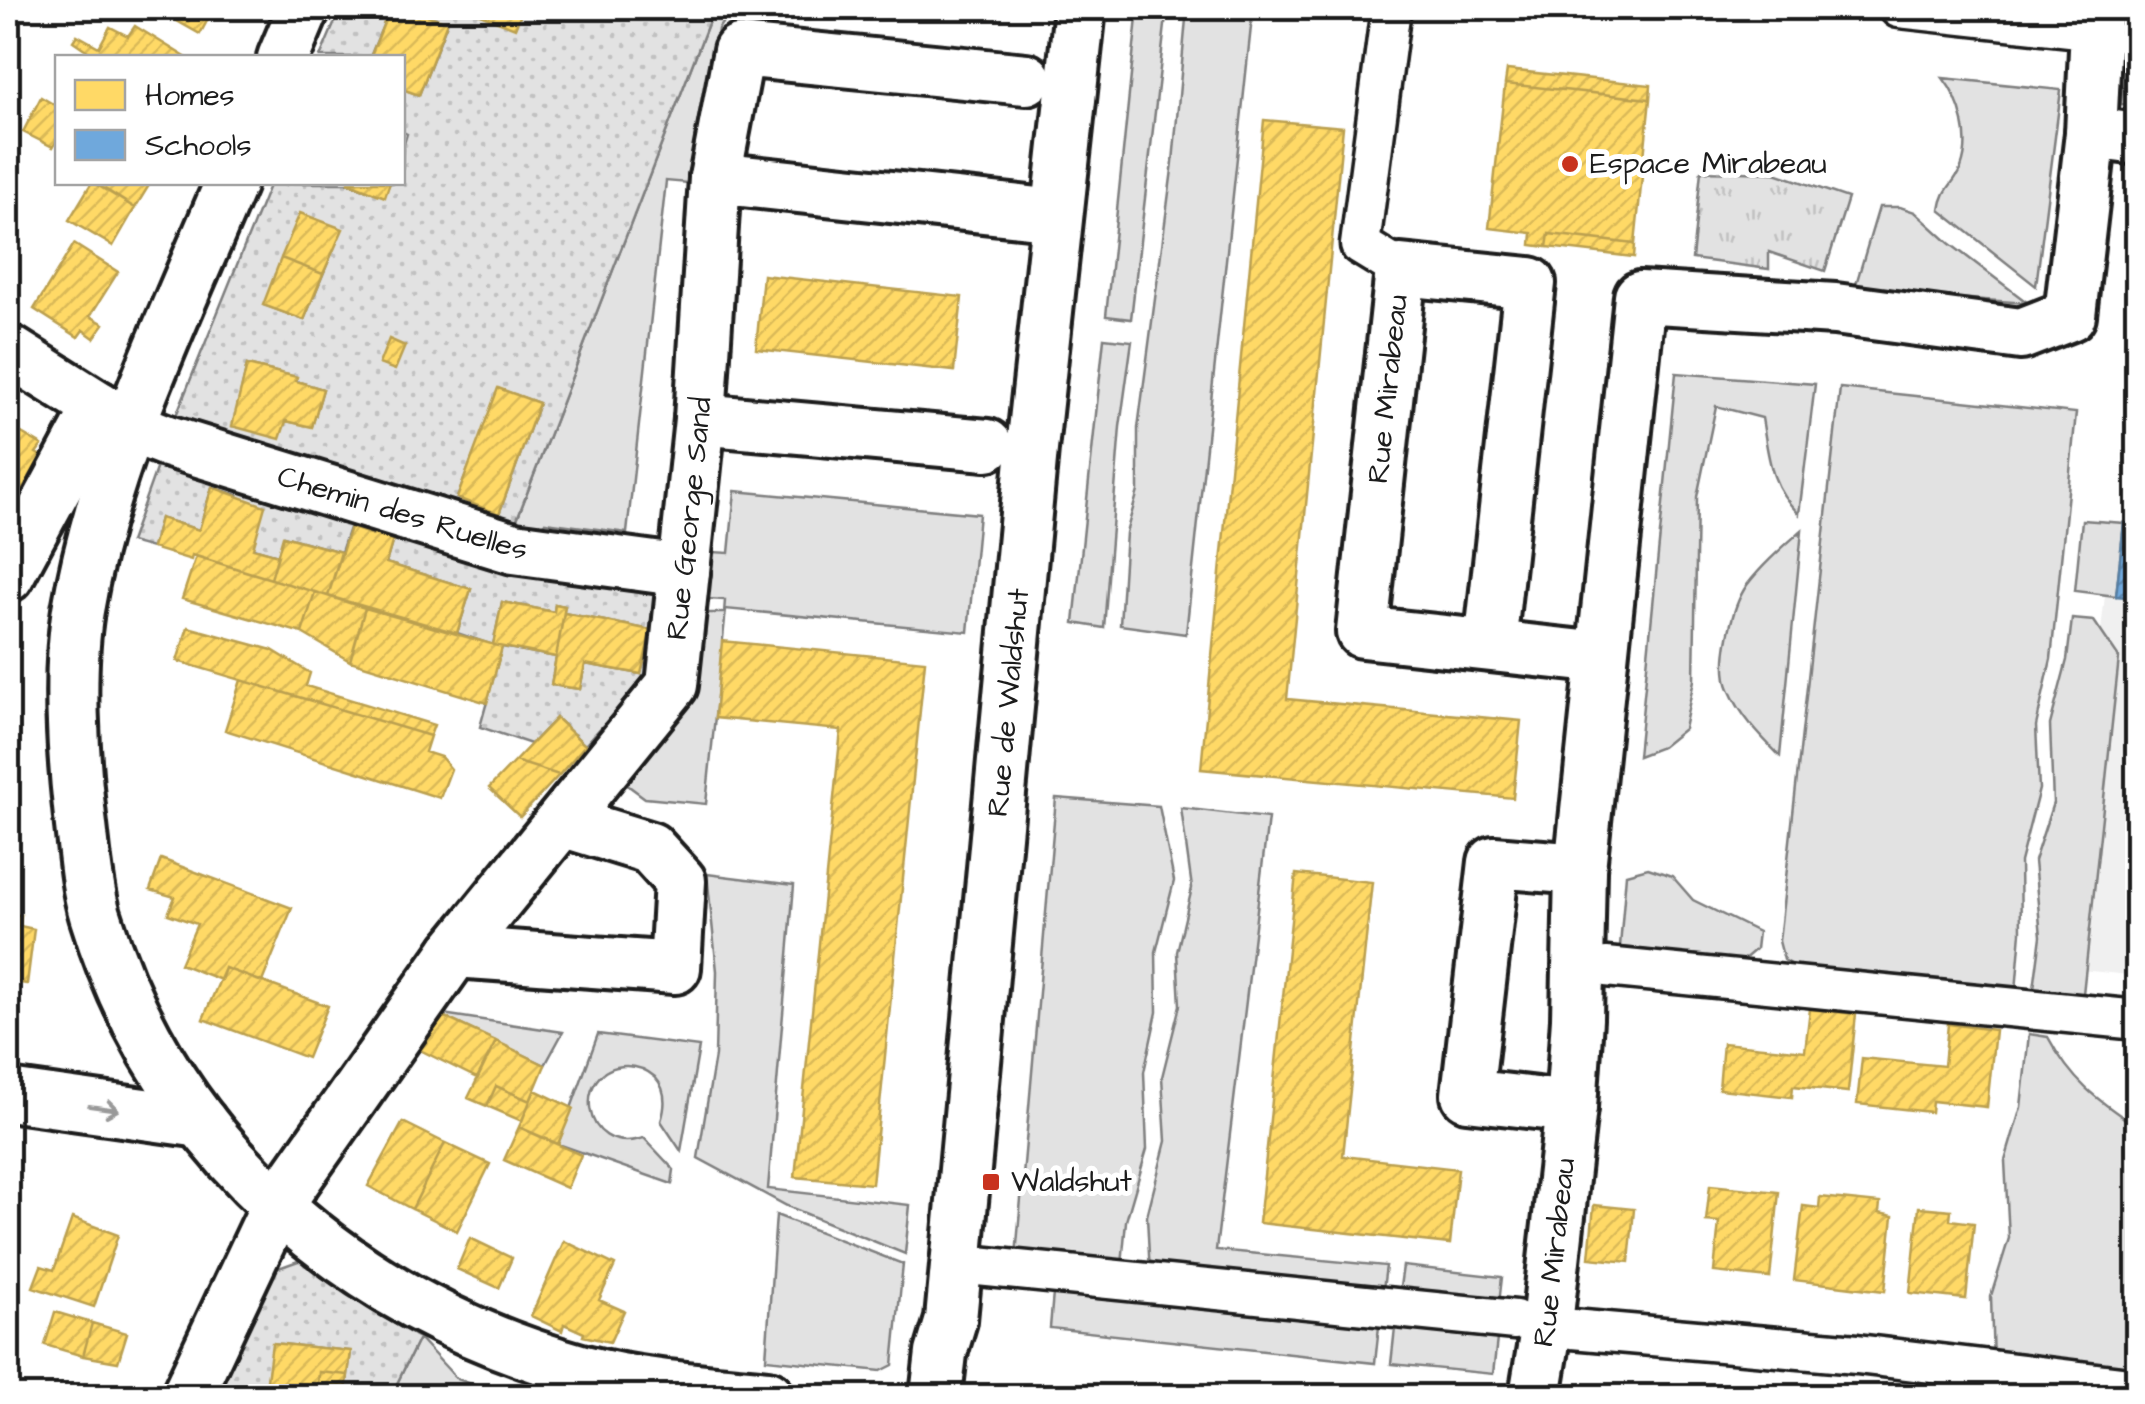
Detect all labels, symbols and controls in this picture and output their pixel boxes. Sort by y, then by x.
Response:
legend [55,55,405,185]
text: Homes [145,75,235,117]
text: Schools [145,125,252,167]
place label: Espace Mirabeau [1590,143,1827,185]
marker: Espace Mirabeau [1559,153,1581,175]
street label: Rue Mirabeau [1357,293,1419,485]
street label: Rue George Sand [656,396,722,642]
street label: Chemin des Ruelles [272,455,530,571]
street label: Rue de Waldshut [977,586,1040,819]
one-way arrow [87,1100,120,1118]
street label: Rue Mirabeau [1523,1156,1586,1350]
place label: Waldshut [1011,1161,1132,1203]
marker: Waldshut [980,1171,1002,1193]

